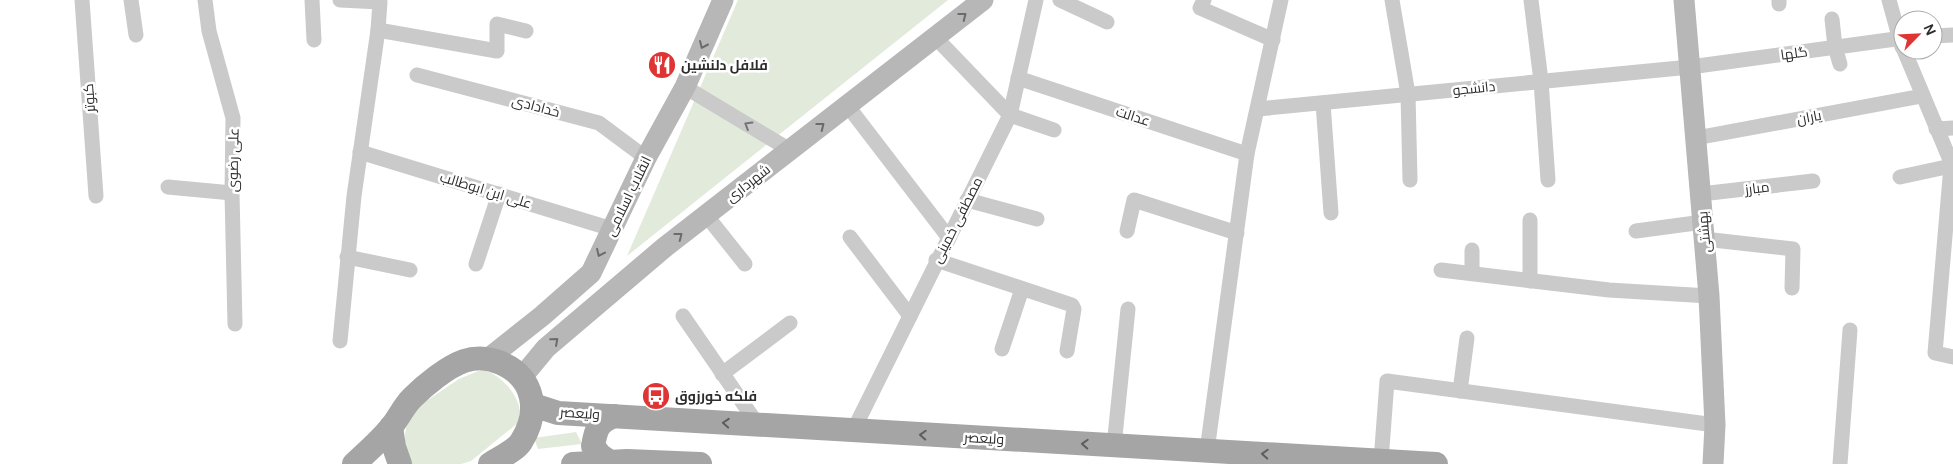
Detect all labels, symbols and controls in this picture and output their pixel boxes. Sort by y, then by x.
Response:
north arrow [1893,10,1943,60]
one-way arrow [957,13,966,21]
text: N [1920,21,1940,38]
one-way arrow [699,40,710,49]
street label: گلها [1779,42,1809,64]
restaurant icon: فلافل دلنشین [647,50,677,80]
place label: فلافل دلنشین [681,56,768,74]
street label: دانشجو [1452,77,1496,99]
street label: کبوتر [79,83,99,114]
street label: خدادادی [510,91,562,121]
street label: عدالت [1114,102,1152,130]
street label: یاران [1795,106,1823,128]
one-way arrow [744,122,753,131]
one-way arrow [815,123,825,132]
street label: علی رضوی [223,128,243,192]
street label: انقلاب اسلامی [601,153,655,239]
street label: شهرداری [722,160,774,206]
street label: علی ابن ابوطالب [438,167,534,213]
street label: مصطفی خمینی [928,174,986,266]
street label: مبارز [1743,178,1770,199]
street label: بهشتی [1693,211,1715,253]
one-way arrow [673,234,682,242]
one-way arrow [596,248,607,257]
one-way arrow [549,338,558,347]
bus stop icon: فلکه خورزوق [641,381,671,411]
place label: فلکه خورزوق [675,387,757,405]
street label: ولیعصر [558,403,601,423]
one-way arrow [722,417,730,428]
street label: ولیعصر [962,428,1005,448]
one-way arrow [919,429,927,440]
one-way arrow [1081,438,1089,449]
one-way arrow [1261,449,1269,460]

